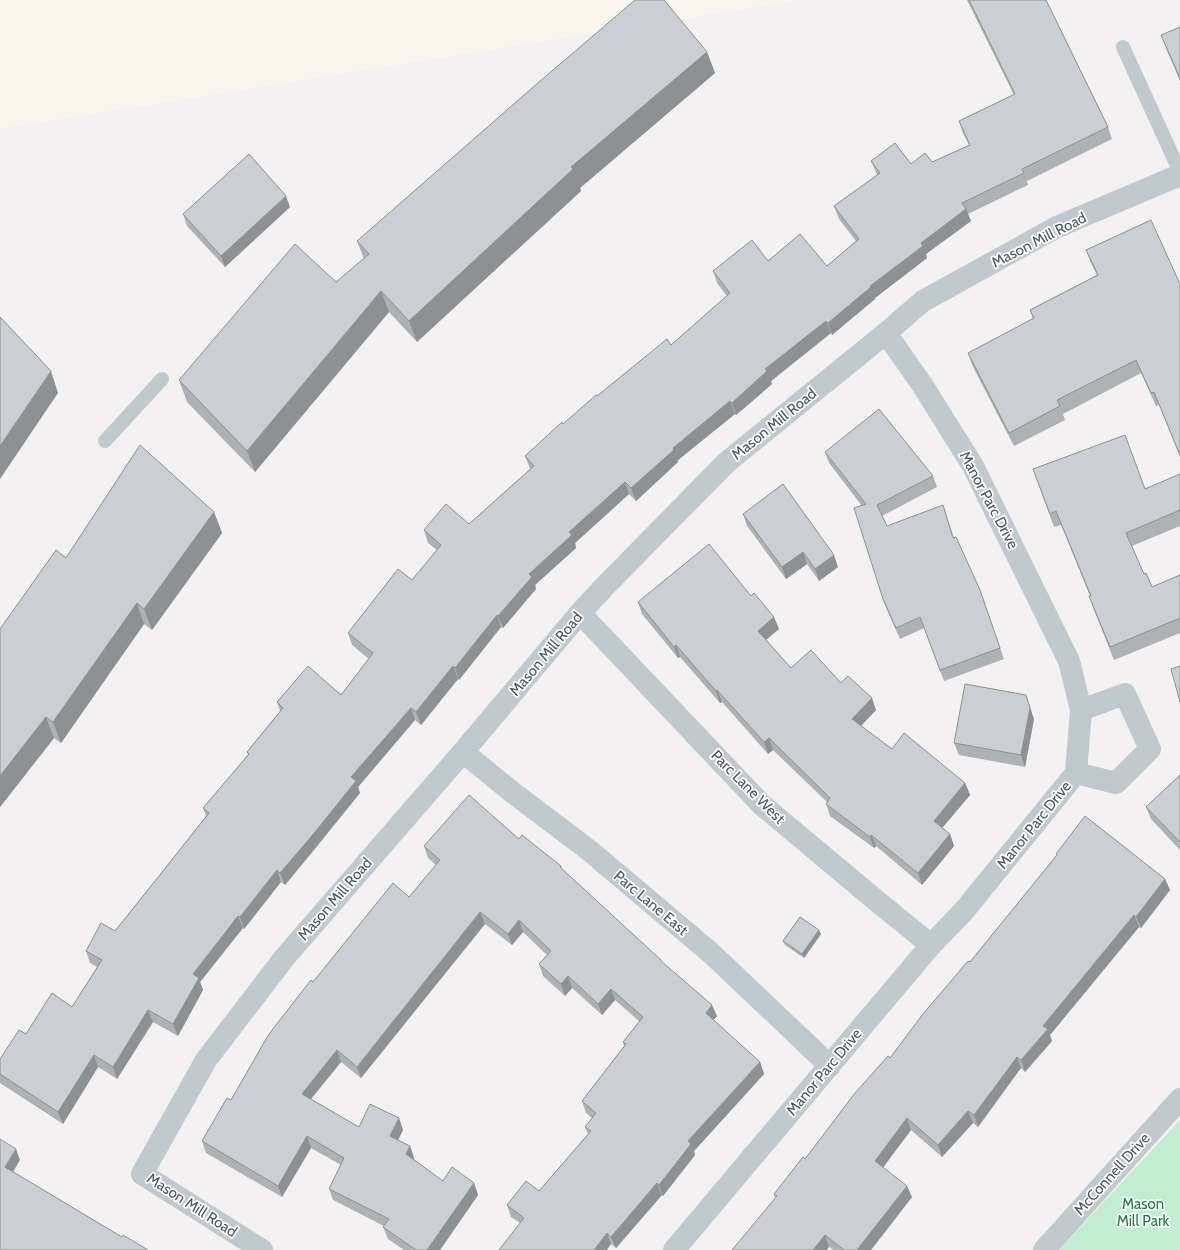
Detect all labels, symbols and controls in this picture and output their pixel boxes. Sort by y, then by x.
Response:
street label: Mason Mill Road [989,208,1089,272]
street label: Mason Mill Road [728,384,820,464]
street label: Manor Parc Drive [956,448,1022,552]
street label: Mason Mill Road [506,608,586,700]
street label: Parc Lane West [707,746,789,828]
street label: Manor Parc Drive [993,777,1075,873]
street label: Mason Mill Road [294,854,376,944]
street label: Parc Lane East [610,867,692,939]
street label: Manor Parc Drive [782,1025,866,1119]
street label: McConnell Drive [1070,1129,1154,1219]
street label: Mason Mill Road [144,1169,240,1241]
park label: Mason Mill Park [1117,1195,1170,1230]

